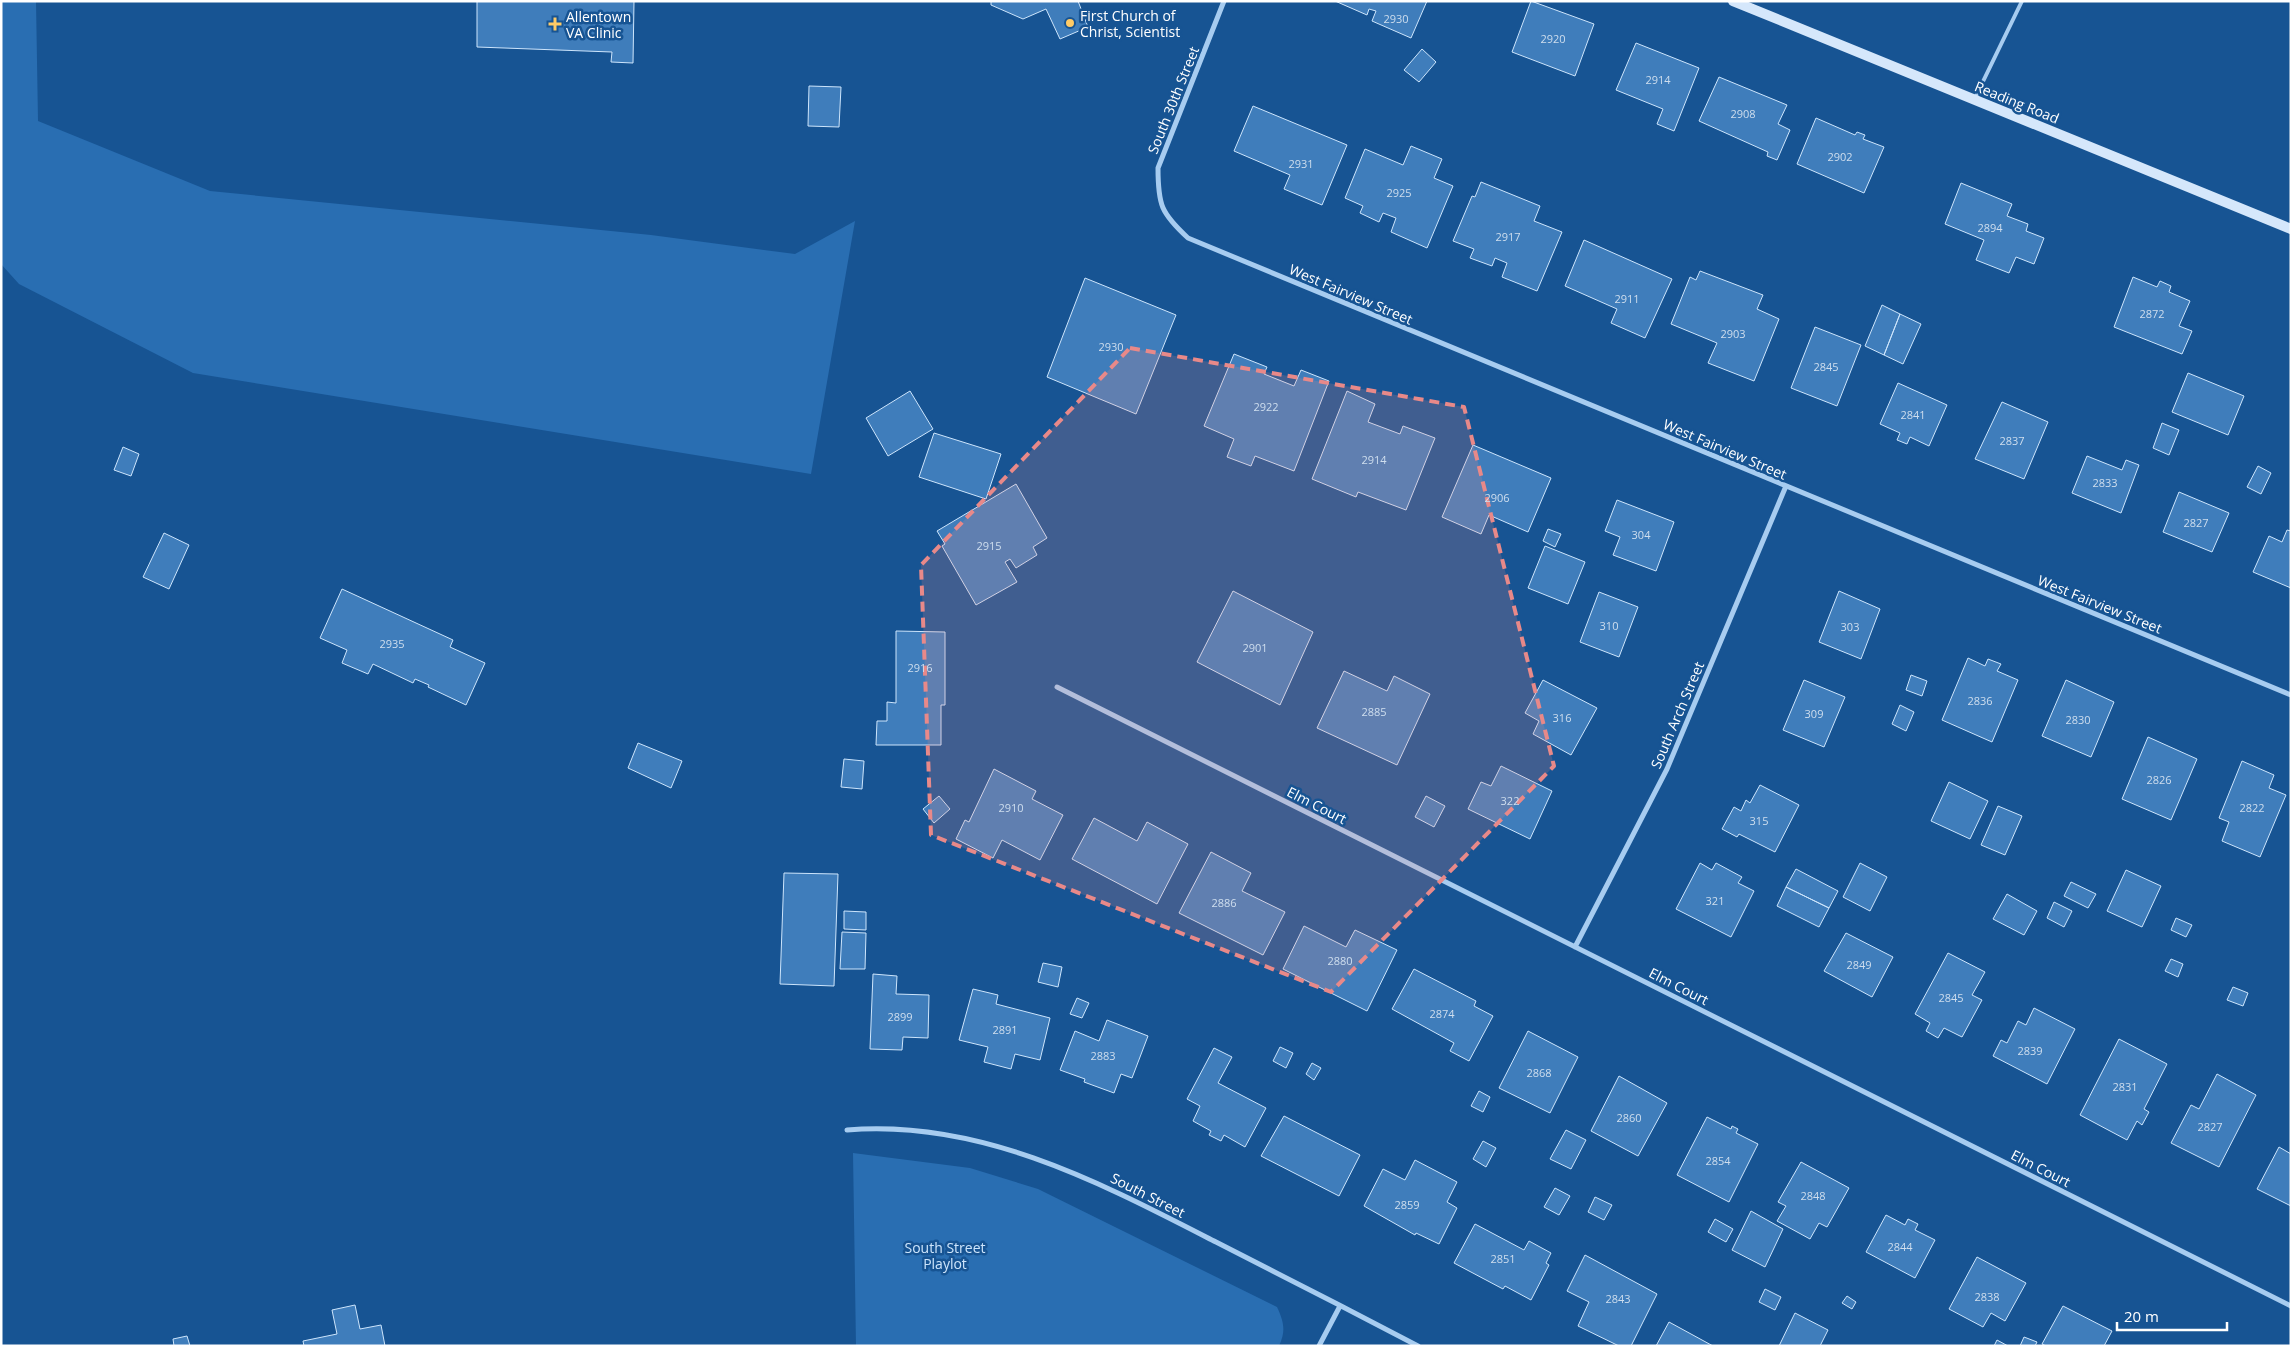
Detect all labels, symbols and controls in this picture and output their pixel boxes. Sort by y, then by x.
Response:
place label: First Church of Christ, Scientist [1080,6,1180,41]
place label: Allentown VA Clinic [566,7,631,42]
house number: 2930 [1383,11,1409,26]
marker: Allentown VA Clinic [548,17,562,31]
marker: First Church of Christ, Scientist [1064,17,1076,29]
house number: 2920 [1540,31,1566,46]
street label: South 30th Street [1143,43,1203,157]
house number: 2914 [1645,72,1671,87]
street label: Reading Road [1972,76,2062,128]
house number: 2908 [1730,106,1756,121]
house number: 2902 [1827,149,1853,164]
house number: 2931 [1288,156,1314,171]
house number: 2925 [1386,185,1412,200]
house number: 2894 [1977,220,2003,235]
house number: 2917 [1495,229,1521,244]
street label: West Fairview Street [1286,259,1416,329]
house number: 2911 [1614,291,1640,306]
house number: 2872 [2139,306,2165,321]
house number: 2903 [1720,326,1746,341]
house number: 2930 [1098,339,1124,354]
house number: 2845 [1813,359,1839,374]
house number: 2922 [1253,399,1279,414]
house number: 2841 [1900,407,1926,422]
street label: West Fairview Street [1660,414,1790,484]
house number: 2837 [1999,433,2025,448]
house number: 2914 [1361,452,1387,467]
house number: 2833 [2092,475,2118,490]
house number: 2906 [1484,490,1510,505]
house number: 2827 [2183,515,2209,530]
house number: 304 [1632,527,1651,542]
house number: 2915 [976,538,1002,553]
street label: West Fairview Street [2035,570,2165,638]
house number: 310 [1600,618,1618,633]
house number: 303 [1841,619,1859,634]
house number: 2935 [379,636,405,651]
house number: 2901 [1242,640,1268,655]
street label: South Arch Street [1646,659,1708,771]
house number: 2916 [907,660,933,675]
house number: 2836 [1967,693,1993,708]
house number: 2885 [1361,704,1387,719]
house number: 309 [1805,706,1823,721]
house number: 316 [1553,710,1571,725]
house number: 2830 [2065,712,2091,727]
house number: 2826 [2146,772,2172,787]
street label: Elm Court [1284,782,1350,828]
house number: 322 [1501,793,1519,808]
house number: 2910 [998,800,1024,815]
house number: 2822 [2239,800,2265,815]
house number: 315 [1750,813,1768,828]
house number: 321 [1706,893,1724,908]
house number: 2886 [1211,895,1237,910]
house number: 2880 [1327,953,1353,968]
house number: 2849 [1846,957,1872,972]
street label: Elm Court [1646,963,1712,1009]
house number: 2845 [1938,990,1964,1005]
house number: 2874 [1429,1006,1455,1021]
house number: 2899 [887,1009,913,1024]
house number: 2891 [992,1022,1018,1037]
house number: 2839 [2017,1043,2043,1058]
house number: 2883 [1090,1048,1116,1063]
house number: 2868 [1526,1065,1552,1080]
house number: 2831 [2112,1079,2138,1094]
house number: 2860 [1616,1110,1642,1125]
house number: 2827 [2197,1119,2223,1134]
street label: Elm Court [2008,1145,2074,1191]
house number: 2854 [1705,1153,1731,1168]
street label: South Street [1108,1168,1188,1222]
house number: 2848 [1800,1188,1826,1203]
house number: 2859 [1394,1197,1420,1212]
park label: South Street Playlot [905,1238,986,1273]
house number: 2844 [1887,1239,1913,1254]
house number: 2851 [1490,1251,1516,1266]
house number: 2838 [1974,1289,2000,1304]
house number: 2843 [1605,1291,1631,1306]
scale bar [2117,1300,2227,1332]
text: 20 m [2124,1306,2159,1326]

